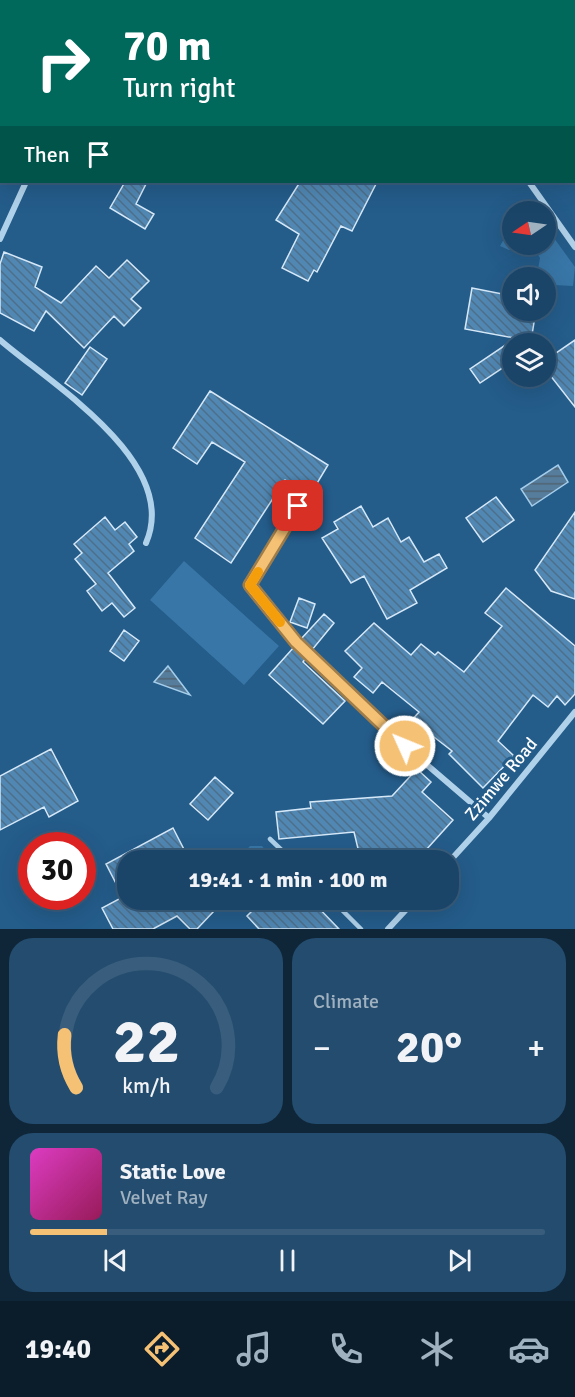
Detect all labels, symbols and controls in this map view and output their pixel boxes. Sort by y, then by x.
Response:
text: 70 m [123,21,212,72]
icon: right [24,24,102,102]
text: Turn right [123,72,236,105]
icon: arrive [82,138,115,171]
text: Then [24,141,70,168]
north arrow [502,201,556,255]
map controls [502,201,556,387]
button: sound [502,267,556,321]
button: layers [502,333,556,387]
pin [272,480,323,531]
icon: arrive [281,489,314,522]
position arrow [373,714,437,778]
street label: Zzimwe Road [460,733,542,825]
speed limit sign: 30 [18,832,96,910]
text: 19:41 · 1 min · 100 m [188,866,388,893]
text: Climate [313,989,379,1014]
text: 22 [112,1003,180,1080]
text: 20° [396,1020,462,1075]
text: − [313,1028,331,1069]
text: + [527,1028,545,1069]
text: km/h [122,1073,170,1099]
text: Static Love [120,1158,226,1185]
text: Velvet Ray [120,1185,208,1210]
icon: previous [99,1244,132,1277]
icon: pause [271,1244,304,1277]
icon: next [443,1244,476,1277]
icon: directions [141,1328,183,1370]
icon: music [233,1328,275,1370]
icon: phone [325,1328,367,1370]
icon: climate [416,1328,458,1370]
icon: car [508,1328,550,1370]
text: 19:40 [25,1333,91,1366]

